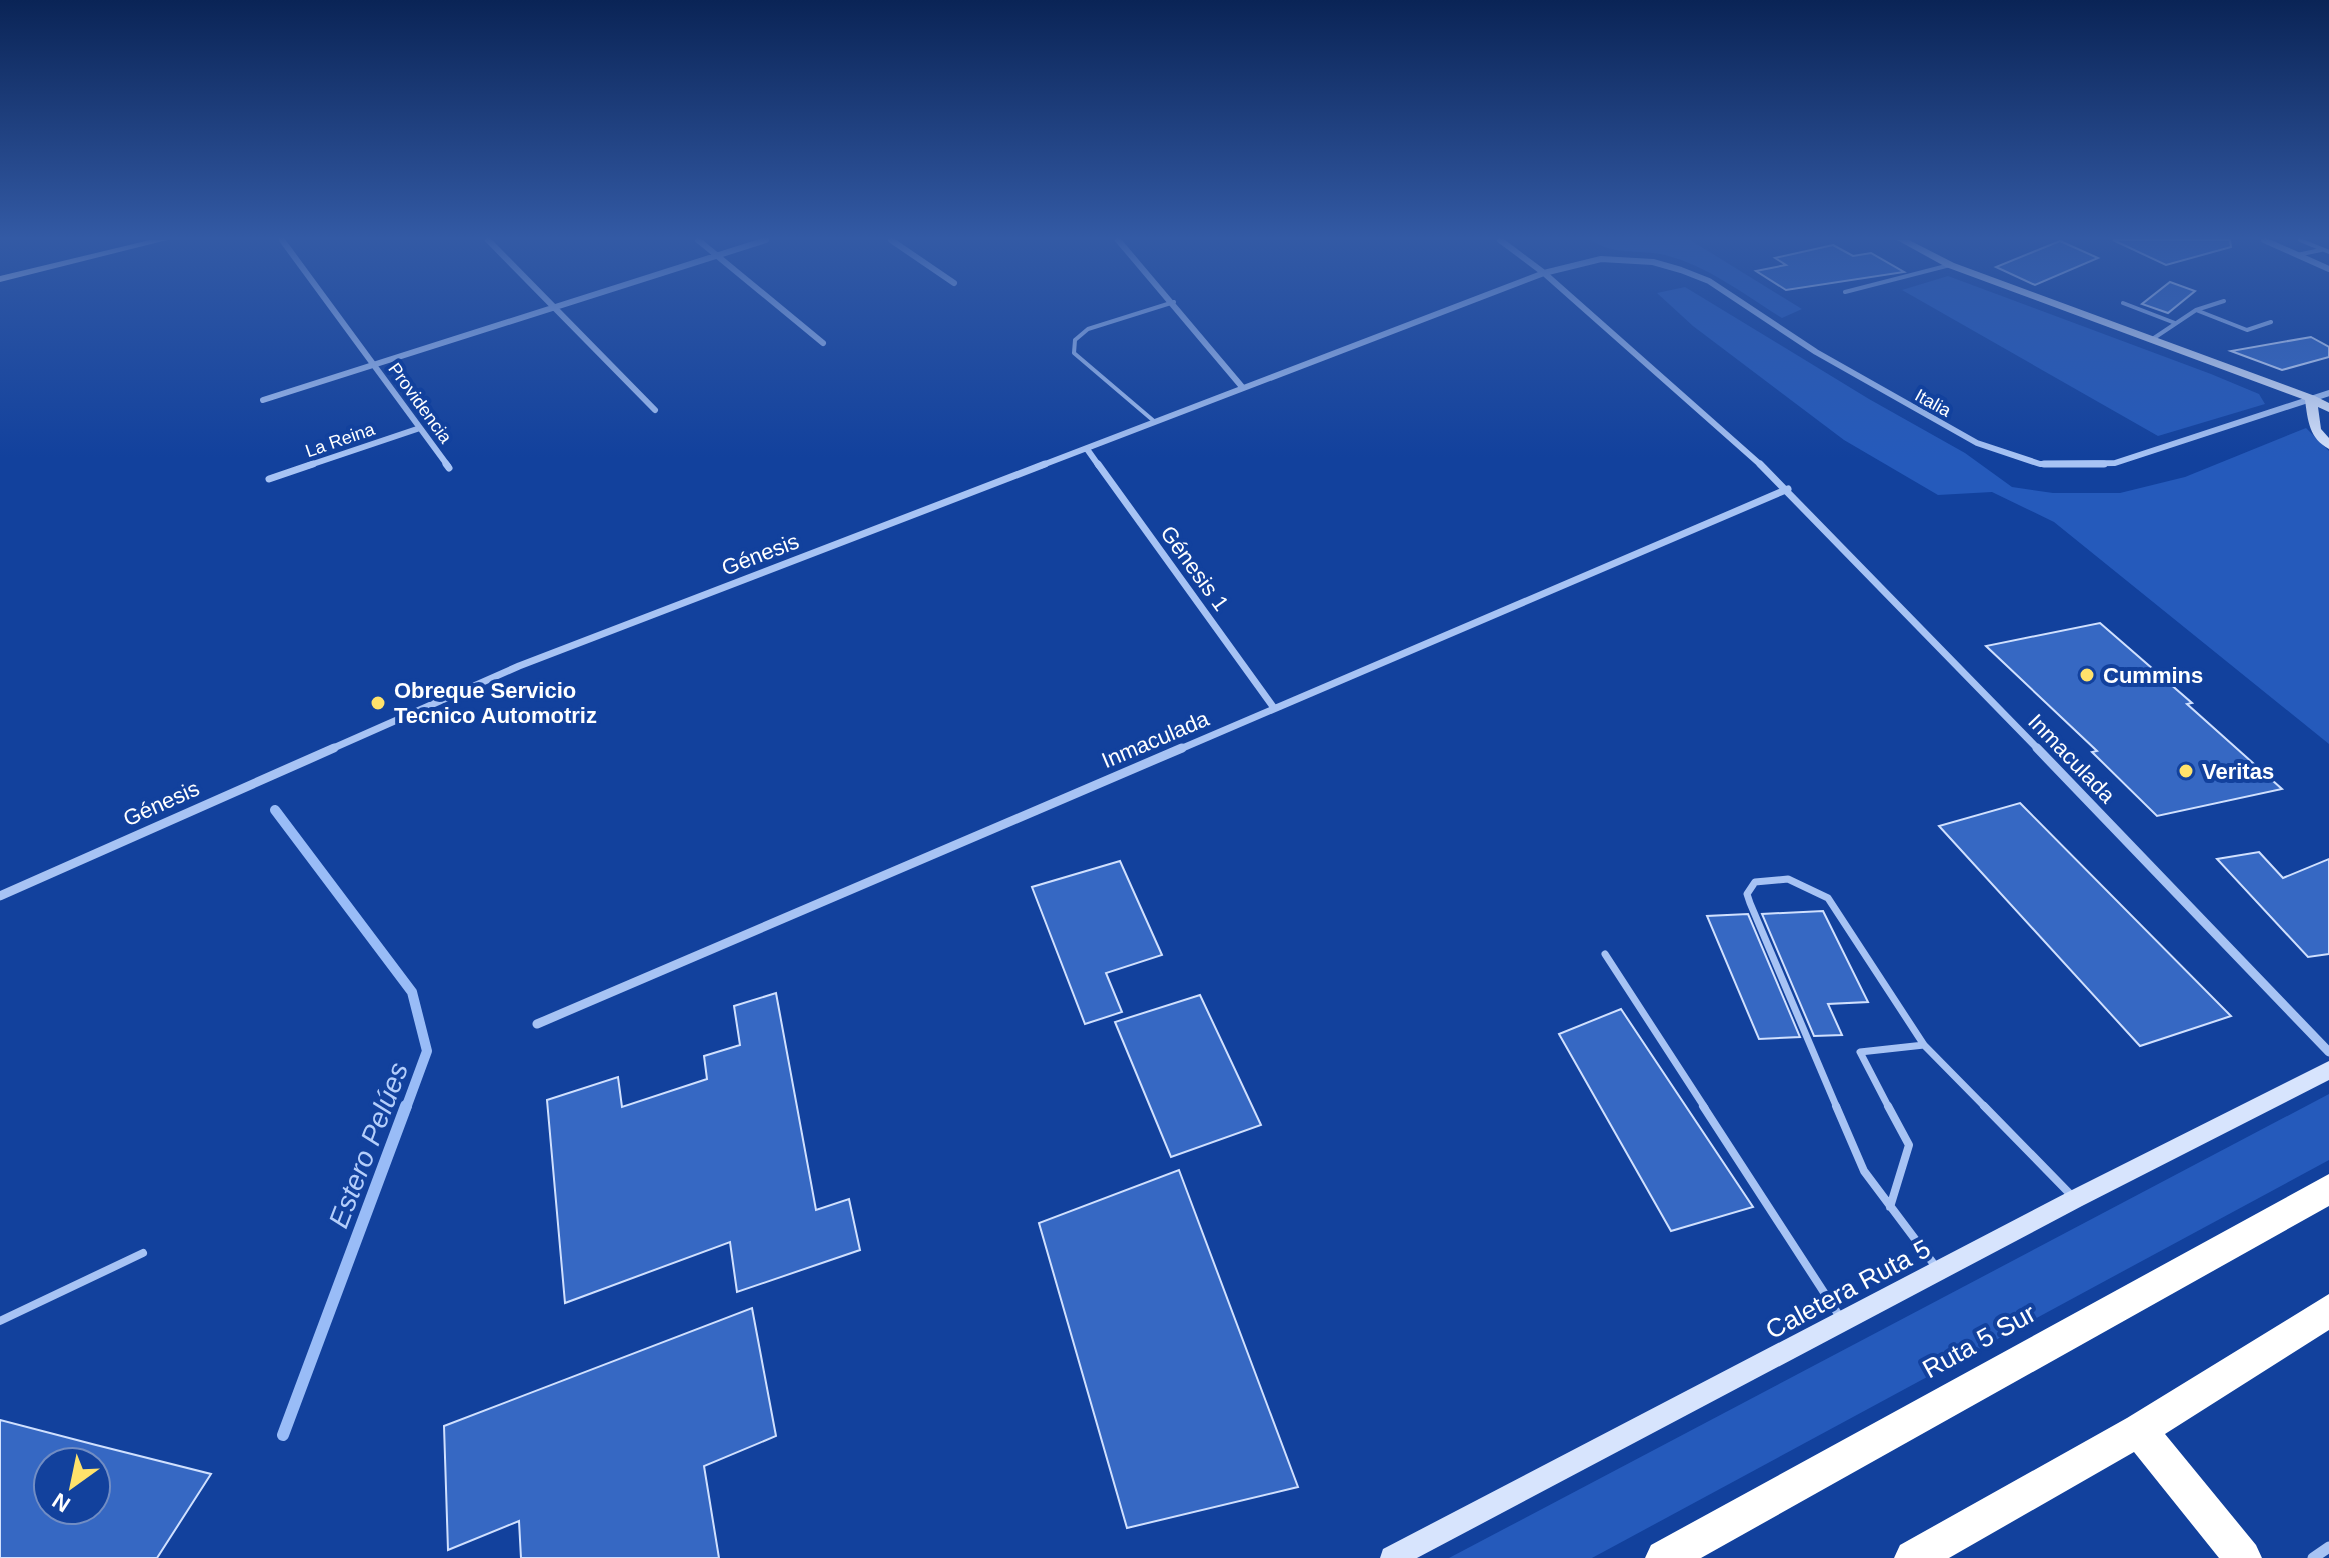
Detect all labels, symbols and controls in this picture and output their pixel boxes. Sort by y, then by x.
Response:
street label: Providencia [384,359,456,448]
street label: Italia [1912,385,1955,421]
street label: La Reina [303,418,378,461]
street label: Génesis 1 [1155,521,1234,616]
street label: Génesis [718,528,802,581]
place label: Cummins [2103,663,2203,688]
marker: Cummins [2078,666,2096,684]
place label: Obreque Servicio Tecnico Automotriz [394,678,597,728]
marker: Obreque Servicio Tecnico Automotriz [369,694,387,712]
street label: Inmaculada [1098,705,1213,773]
street label: Inmaculada [2023,709,2121,808]
place label: Veritas [2202,759,2274,784]
marker: Veritas [2177,762,2195,780]
street label: Génesis [119,776,203,831]
water label: Estero Pelúes [323,1058,414,1232]
street label: Caletera Ruta 5 [1761,1233,1935,1345]
street label: Ruta 5 Sur [1917,1298,2041,1384]
north arrow [32,1446,112,1526]
text: N [48,1488,75,1517]

